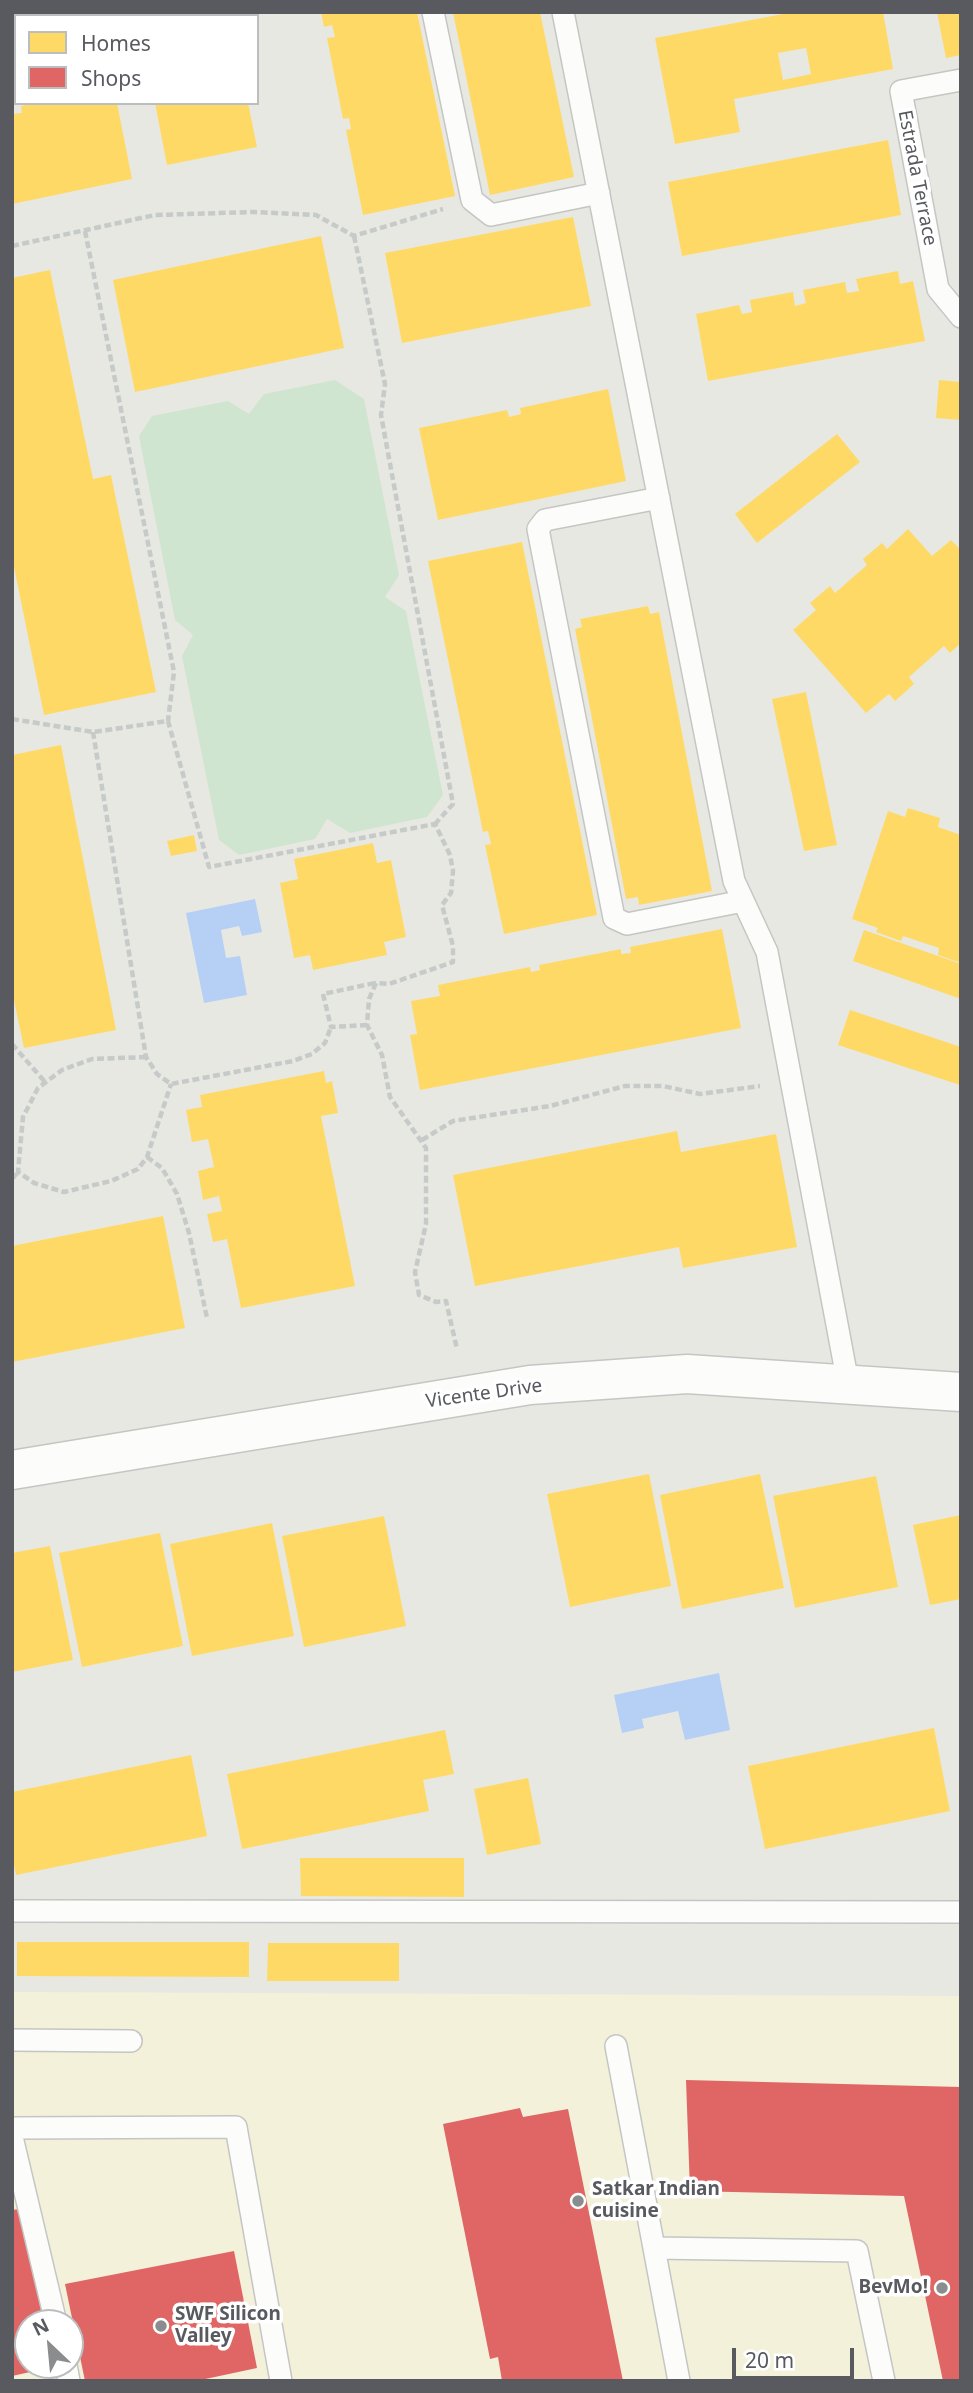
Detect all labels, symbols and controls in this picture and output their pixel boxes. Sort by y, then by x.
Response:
legend [14,14,259,105]
text: Homes [81,29,151,57]
text: Shops [81,64,141,92]
street label: Estrada Terrace [893,108,941,248]
street label: Vicente Drive [424,1375,544,1413]
place label: Satkar Indian cuisine [592,2179,720,2223]
marker: Satkar Indian cuisine [570,2193,586,2209]
place label: BevMo! [858,2277,928,2299]
marker: BevMo! [934,2280,950,2296]
place label: SWF Silicon Valley [175,2304,281,2348]
north arrow [14,2309,84,2379]
text: N [28,2312,53,2342]
marker: SWF Silicon Valley [153,2318,169,2334]
scale bar [735,2334,858,2378]
text: 20 m [745,2346,794,2374]

